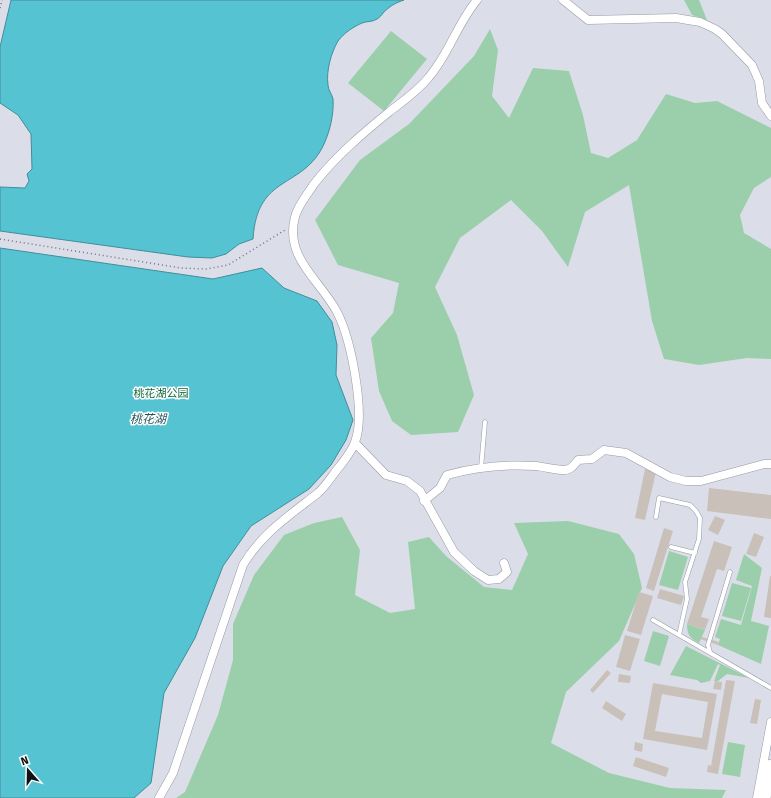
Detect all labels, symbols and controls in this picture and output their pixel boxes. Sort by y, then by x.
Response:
park label: 桃花湖公园 [134,387,189,400]
water label: 桃花湖 [130,412,168,426]
north arrow [8,750,48,790]
text: N [19,754,30,768]

